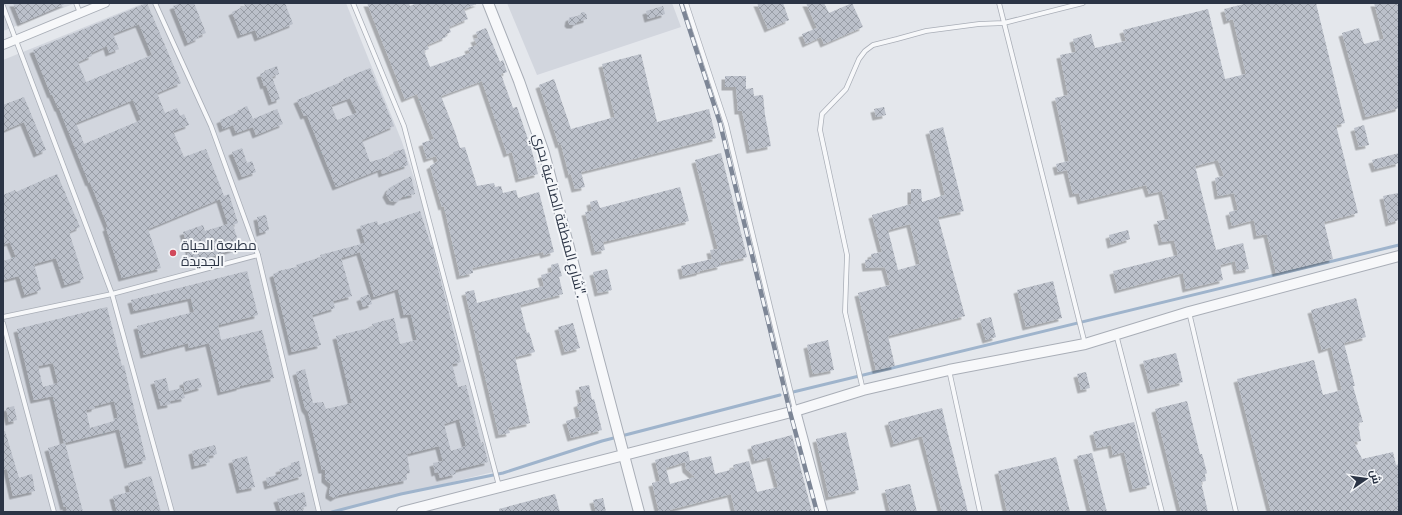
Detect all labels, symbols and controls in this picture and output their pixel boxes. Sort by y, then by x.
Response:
street label: شارع المنطقة الصناعية بحري". [527,131,591,300]
place label: مطبعة الحياة الجديدة [181,236,257,269]
marker: مطبعة الحياة الجديدة [168,248,178,258]
north arrow [1346,459,1386,499]
text: ش [1367,468,1384,485]

